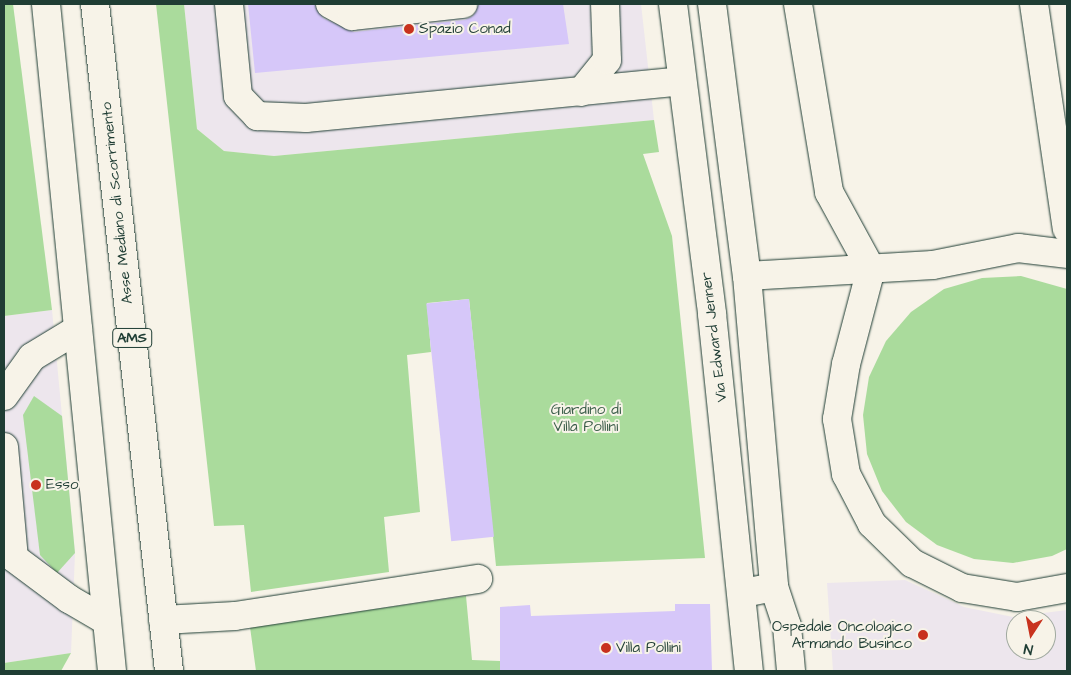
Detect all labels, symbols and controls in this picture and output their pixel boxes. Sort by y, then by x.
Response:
place label: Spazio Conad [419,20,511,38]
marker: Spazio Conad [403,23,415,35]
street label: Asse Mediano di Scorrimento [97,101,137,305]
street label: Via Edward Jenner [697,271,731,403]
road number: AMS [112,326,152,349]
park label: Giardino di Villa Pollini [551,400,621,435]
place label: Esso [46,476,78,494]
marker: Esso [30,479,42,491]
north arrow [1006,610,1056,660]
place label: Ospedale Oncologico Armando Businco [772,617,912,652]
marker: Ospedale Oncologico Armando Businco [916,628,930,642]
text: N [1022,638,1035,659]
place label: Villa Pollini [616,639,681,657]
marker: Villa Pollini [600,642,612,654]

